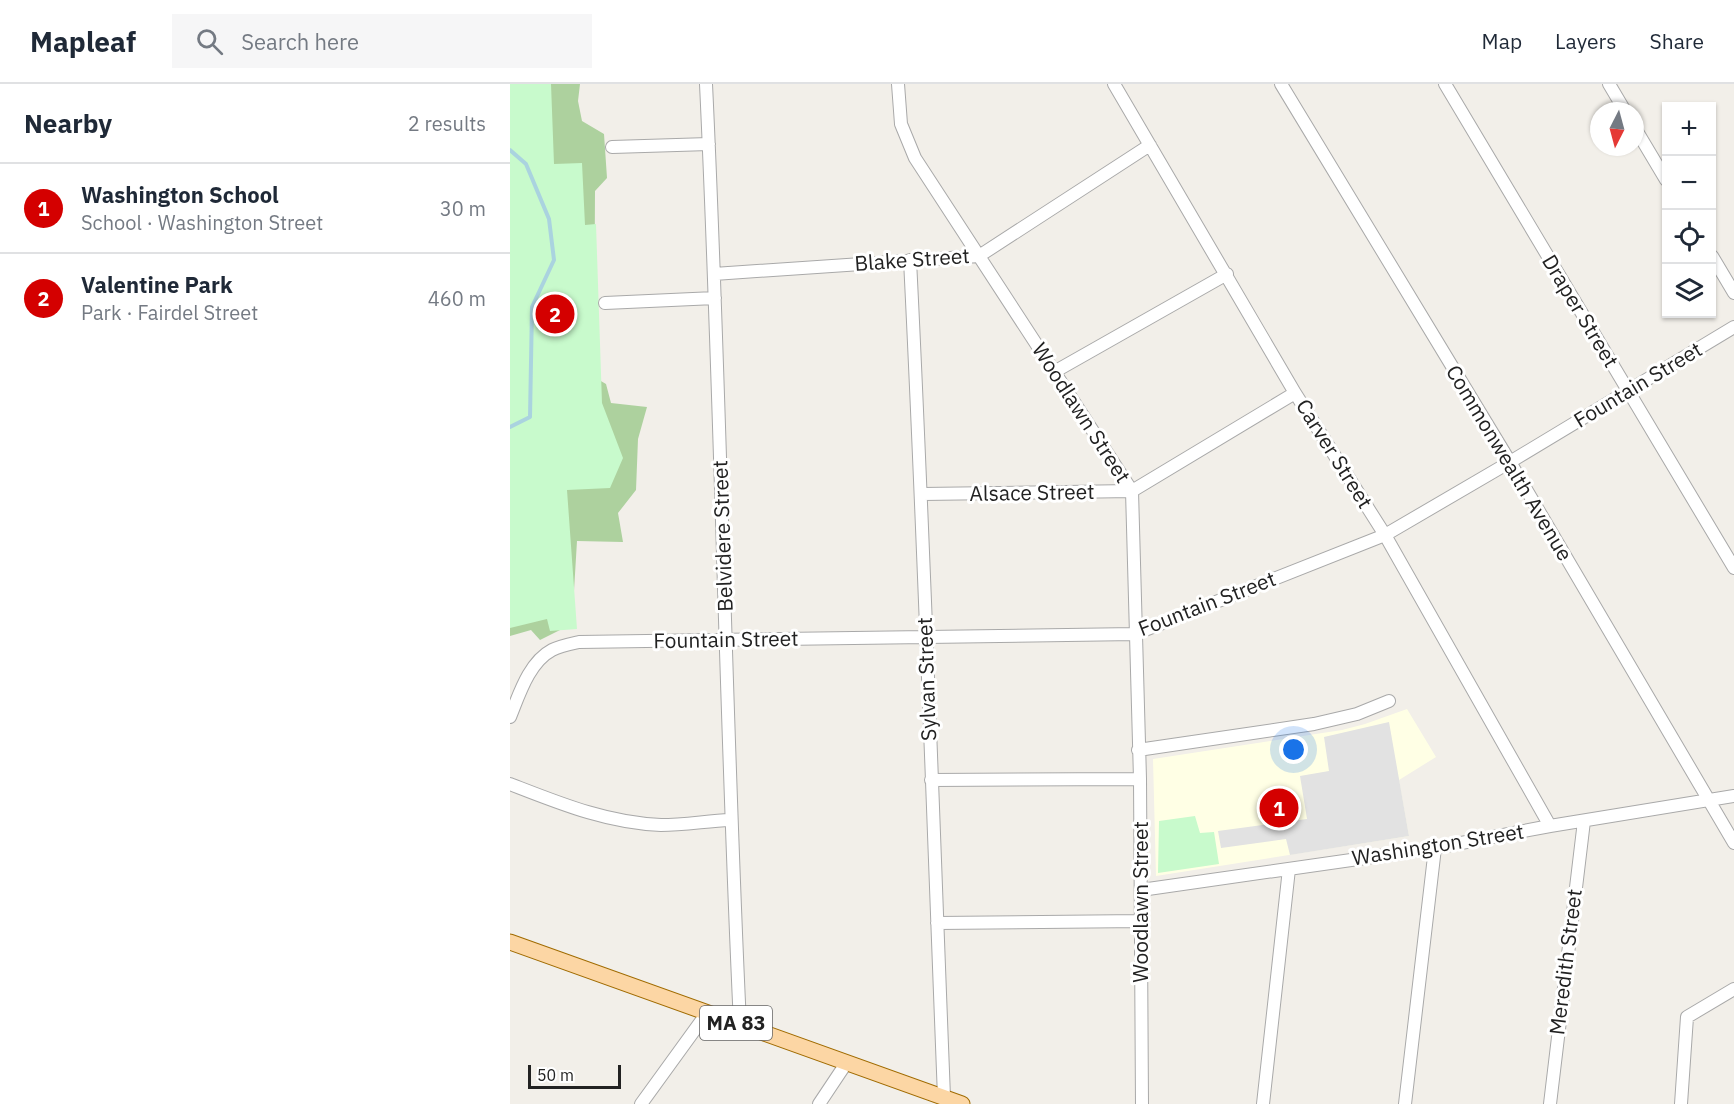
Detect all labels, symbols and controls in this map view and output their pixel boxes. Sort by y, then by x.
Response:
search box [172,14,592,68]
text: Mapleaf [30,23,136,60]
icon: search [193,25,226,58]
text: Search here [241,27,359,56]
text: Map [1482,27,1522,55]
text: Layers [1555,27,1617,55]
text: Share [1650,27,1704,55]
north arrow [1590,102,1644,156]
map controls [1662,102,1716,318]
button: + [1662,102,1716,156]
text: Nearby [24,106,112,140]
text: 2 results [408,110,486,137]
button: − [1662,156,1716,210]
text: Washington School [81,180,279,209]
text: 1 [38,195,50,222]
text: 30 m [440,195,486,222]
text: School · Washington Street [81,209,323,236]
button: locate [1662,210,1716,264]
street label: Blake Street [853,241,970,277]
street label: Draper Street [1536,249,1626,372]
button: layers [1662,264,1716,318]
text: Valentine Park [81,270,233,299]
text: 2 [38,285,50,312]
text: 460 m [428,285,486,312]
pin: 2 [536,292,574,336]
text: Park · Fairdel Street [81,299,258,326]
street label: Fountain Street [1568,335,1707,434]
street label: Woodlawn Street [1026,337,1138,488]
street label: Commonwealth Avenue [1440,359,1579,566]
street label: Carver Street [1290,393,1380,514]
street label: Belvidere Street [705,460,739,612]
street label: Alsace Street [969,477,1095,507]
street label: Fountain Street [1134,564,1279,642]
street label: Sylvan Street [910,617,942,742]
street label: Fountain Street [653,624,799,654]
your location [1279,735,1308,764]
pin: 1 [1260,786,1298,830]
street label: Washington Street [1350,817,1526,871]
street label: Woodlawn Street [1126,821,1154,983]
street label: Meredith Street [1542,887,1588,1037]
road number: MA 83 [700,1006,772,1040]
scale bar [528,1062,621,1090]
text: 50 m [537,1065,574,1085]

